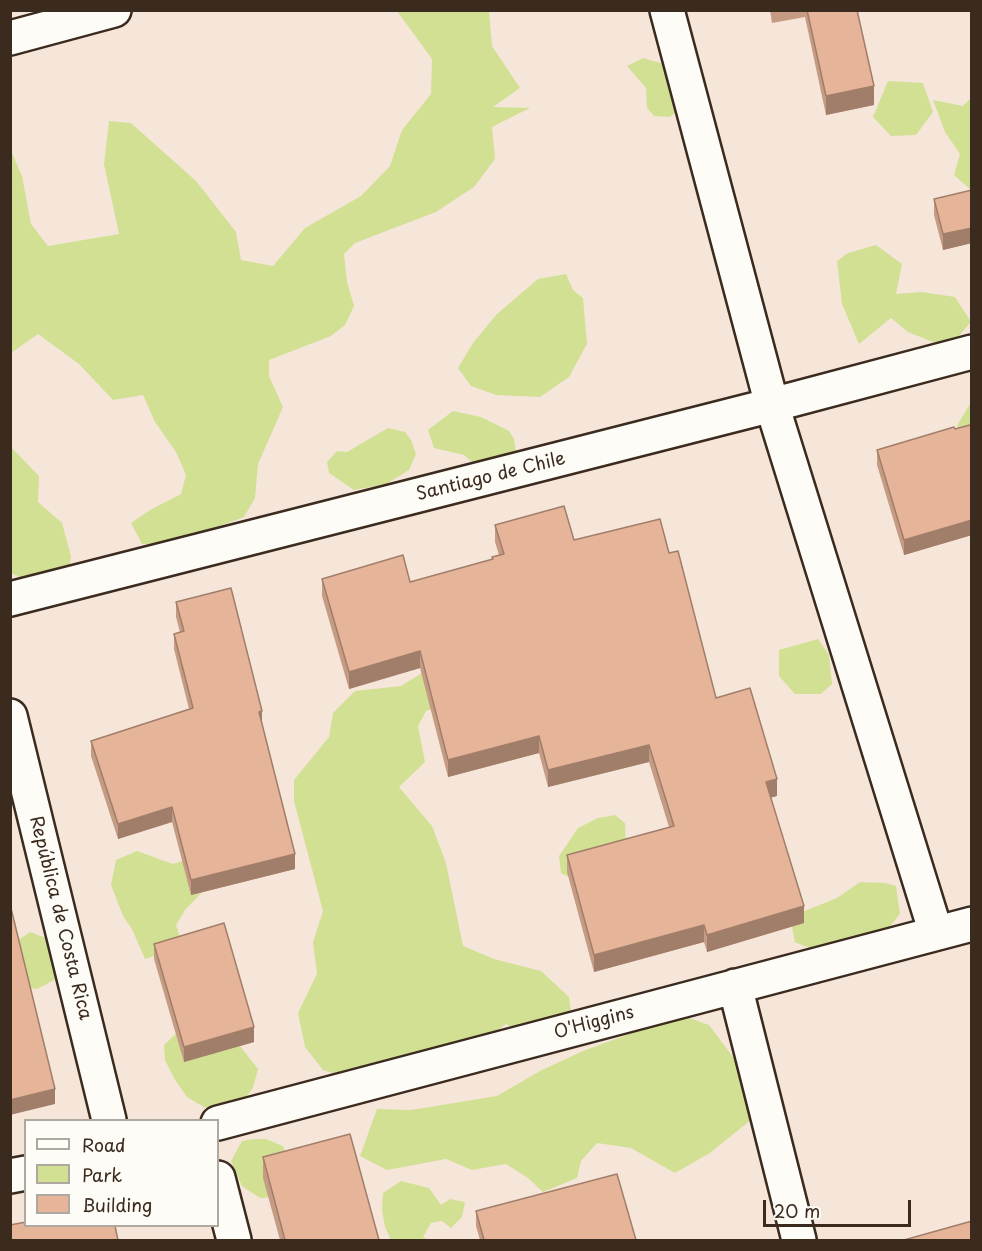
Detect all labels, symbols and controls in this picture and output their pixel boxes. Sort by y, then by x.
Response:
street label: Santiago de Chile [414,448,568,506]
street label: República de Costa Rica [24,814,96,1022]
street label: O'Higgins [552,1002,636,1044]
legend [24,1119,219,1227]
text: Road [82,1131,126,1158]
text: Park [82,1161,122,1188]
scale bar [766,1188,914,1226]
text: Building [82,1191,152,1218]
text: 20 m [774,1197,820,1224]

